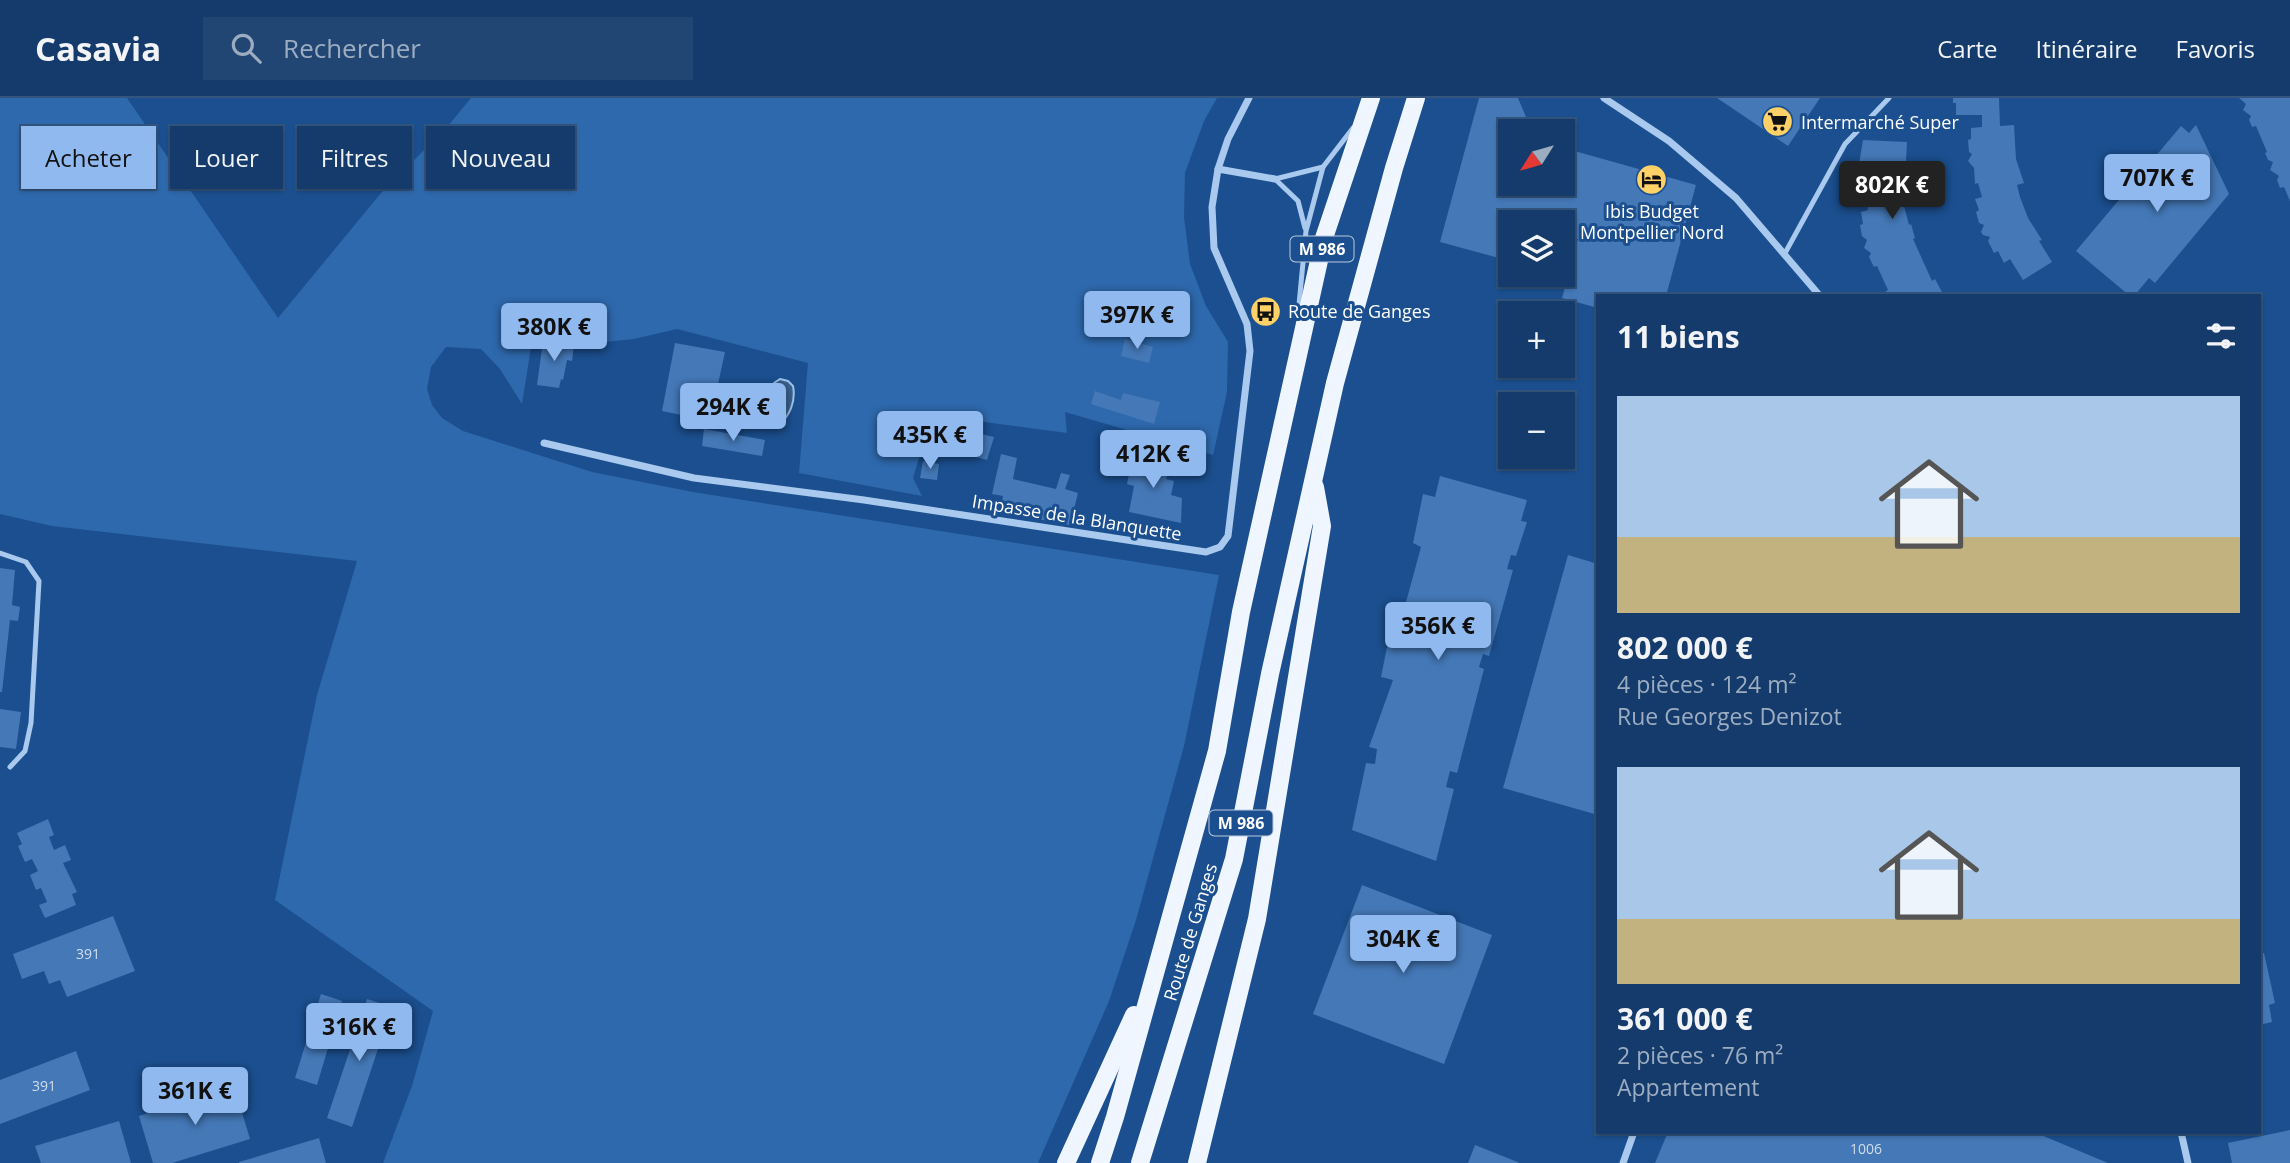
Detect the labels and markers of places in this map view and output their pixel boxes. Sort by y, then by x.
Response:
supermarket icon: Intermarché Super [1761,105,1795,139]
place label: Intermarché Super [1801,110,1959,134]
pin: 707K € [2100,155,2214,214]
pin: 802K € [1835,162,1949,221]
hotel icon: Ibis Budget Montpellier Nord [1635,163,1669,197]
place label: Ibis Budget Montpellier Nord [1580,199,1724,244]
pin: 397K € [1080,292,1194,351]
bus stop icon: Route de Ganges [1248,294,1282,328]
place label: Route de Ganges [1288,299,1431,323]
pin: 380K € [497,303,611,363]
pin: 294K € [676,384,790,443]
pin: 435K € [873,412,987,471]
pin: 412K € [1096,430,1210,490]
pin: 356K € [1381,602,1495,662]
pin: 304K € [1346,916,1460,975]
pin: 316K € [302,1004,416,1063]
pin: 361K € [138,1068,252,1127]

